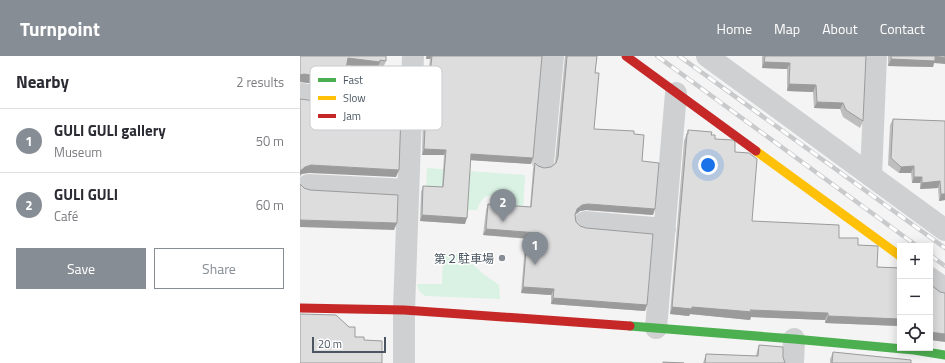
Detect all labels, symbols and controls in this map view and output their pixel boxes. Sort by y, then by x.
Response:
text: Turnpoint [20,14,100,43]
text: Home [717,18,752,39]
text: Map [774,18,800,39]
text: About [822,18,858,39]
text: Contact [880,18,925,39]
legend [310,66,442,130]
text: Nearby [16,69,69,95]
text: 2 results [236,72,284,92]
text: Fast [343,72,363,88]
text: Slow [343,90,366,106]
text: Jam [343,108,361,124]
text: GULI GULI gallery [54,119,166,142]
text: 1 [25,131,33,151]
text: 50 m [256,131,284,151]
text: Museum [54,142,102,162]
your location [698,155,718,175]
text: GULI GULI [54,183,118,206]
pin: 2 [490,189,516,222]
text: 2 [25,195,33,215]
text: 60 m [256,195,284,215]
text: Café [54,206,78,226]
pin: 1 [522,232,548,265]
map controls [897,243,933,351]
button: + [897,243,933,279]
button: Save [16,248,146,289]
button: Share [154,248,284,289]
place label: 第２駐車場 [434,249,494,268]
marker: 第２駐車場 [497,253,507,263]
button: − [897,279,933,315]
button: locate [897,315,933,351]
scale bar [312,335,386,354]
text: 20 m [318,336,342,352]

